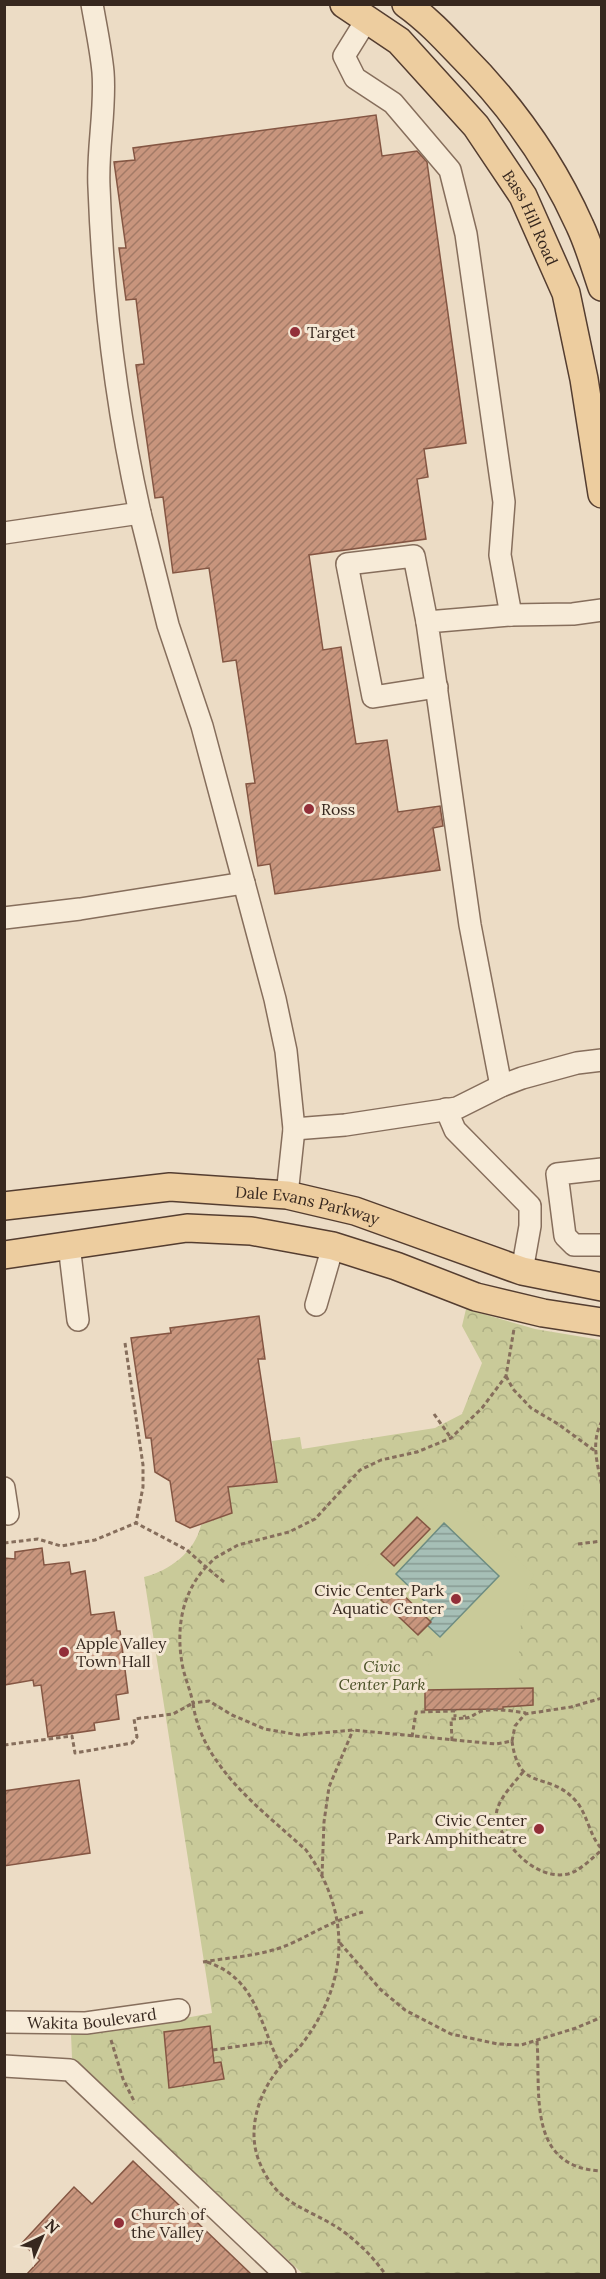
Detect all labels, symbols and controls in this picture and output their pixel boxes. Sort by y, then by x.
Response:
street label: Bass Hill Road [498,166,563,269]
place label: Target [307,322,356,342]
marker: Target [288,325,302,339]
place label: Ross [321,799,355,819]
marker: Ross [302,802,316,816]
street label: Dale Evans Parkway [234,1181,383,1229]
place label: Civic Center Park Aquatic Center [314,1580,444,1618]
marker: Civic Center Park Aquatic Center [449,1592,463,1606]
place label: Apple Valley Town Hall [75,1633,167,1671]
marker: Apple Valley Town Hall [57,1645,71,1659]
park label: Civic Center Park [339,1656,425,1694]
place label: Civic Center Park Amphitheatre [387,1810,527,1848]
marker: Civic Center Park Amphitheatre [532,1822,546,1836]
street label: Wakita Boulevard [27,2003,158,2033]
place label: Church of the Valley [131,2204,207,2242]
north arrow [12,2207,72,2267]
text: N [41,2215,64,2238]
marker: Church of the Valley [112,2216,126,2230]

